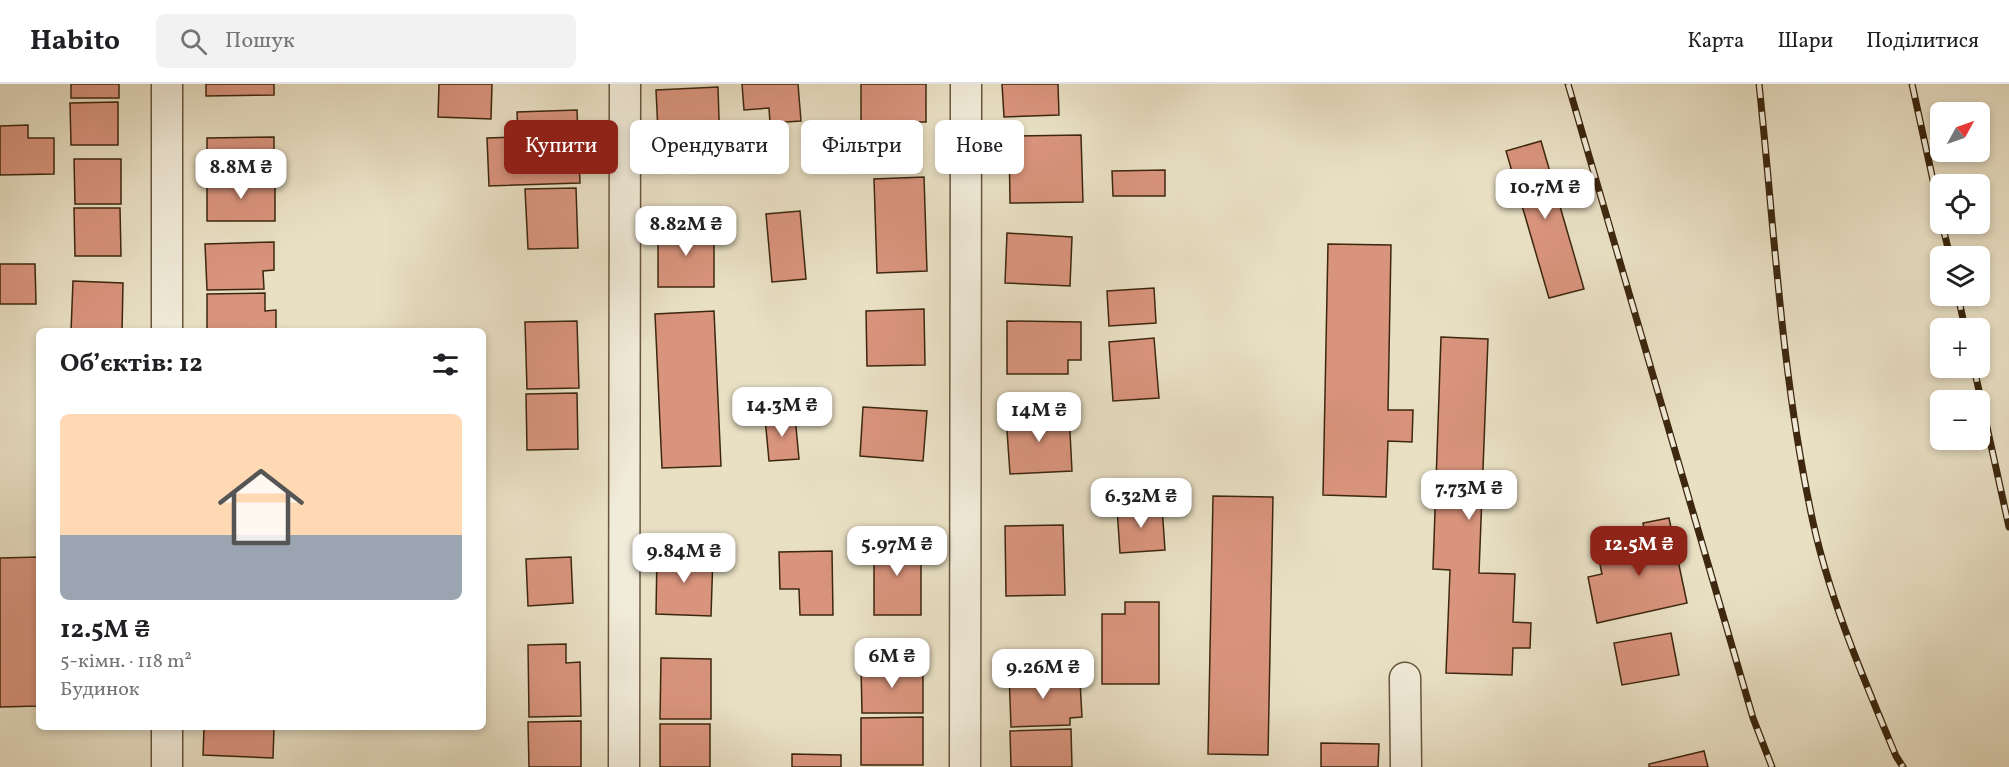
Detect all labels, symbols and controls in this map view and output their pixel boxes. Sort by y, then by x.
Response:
search box [156,14,576,68]
text: Habito [30,22,120,61]
icon: search [177,25,210,58]
text: Пошук [225,26,295,57]
text: Карта [1687,27,1744,56]
text: Шари [1777,27,1833,56]
text: Поділитися [1866,27,1979,56]
north arrow [1930,102,1990,162]
map controls [1930,102,1990,450]
chip: Купити [504,120,618,174]
chip: Орендувати [630,120,789,174]
chip: Фільтри [801,120,923,174]
chip: Нове [935,120,1024,174]
pin: 8.8M ₴ [192,149,290,200]
text: 8.8M ₴ [209,154,273,182]
pin: 10.7M ₴ [1490,169,1600,220]
text: 10.7M ₴ [1510,174,1580,202]
button: locate [1930,174,1990,234]
pin: 8.82M ₴ [631,206,741,257]
text: 8.82M ₴ [649,211,723,239]
button: layers [1930,246,1990,306]
button: + [1930,318,1990,378]
text: Об’єктів: 12 [60,346,203,382]
icon: filters [429,348,462,381]
pin: 14.3M ₴ [727,387,837,438]
button: − [1930,390,1990,450]
text: 14.3M ₴ [746,392,818,420]
pin: 14M ₴ [997,392,1081,443]
text: 14M ₴ [1011,397,1067,425]
icon: home [207,453,315,561]
pin: 7.73M ₴ [1414,470,1524,521]
text: 7.73M ₴ [1435,475,1503,503]
pin: 6.32M ₴ [1086,478,1196,529]
text: 6.32M ₴ [1105,483,1177,511]
pin: 5.97M ₴ [842,526,952,577]
pin: 12.5M ₴ [1584,526,1694,577]
text: 5.97M ₴ [861,531,933,559]
text: 12.5M ₴ [1604,531,1674,559]
pin: 9.84M ₴ [629,533,739,584]
text: 9.84M ₴ [646,538,722,566]
text: 12.5M ₴ [60,612,150,648]
pin: 6M ₴ [856,638,928,689]
text: 6M ₴ [869,643,915,671]
text: 5-кімн. · 118 m² [60,648,192,676]
pin: 9.26M ₴ [988,649,1098,700]
text: 9.26M ₴ [1006,654,1080,682]
text: Будинок [60,676,140,704]

